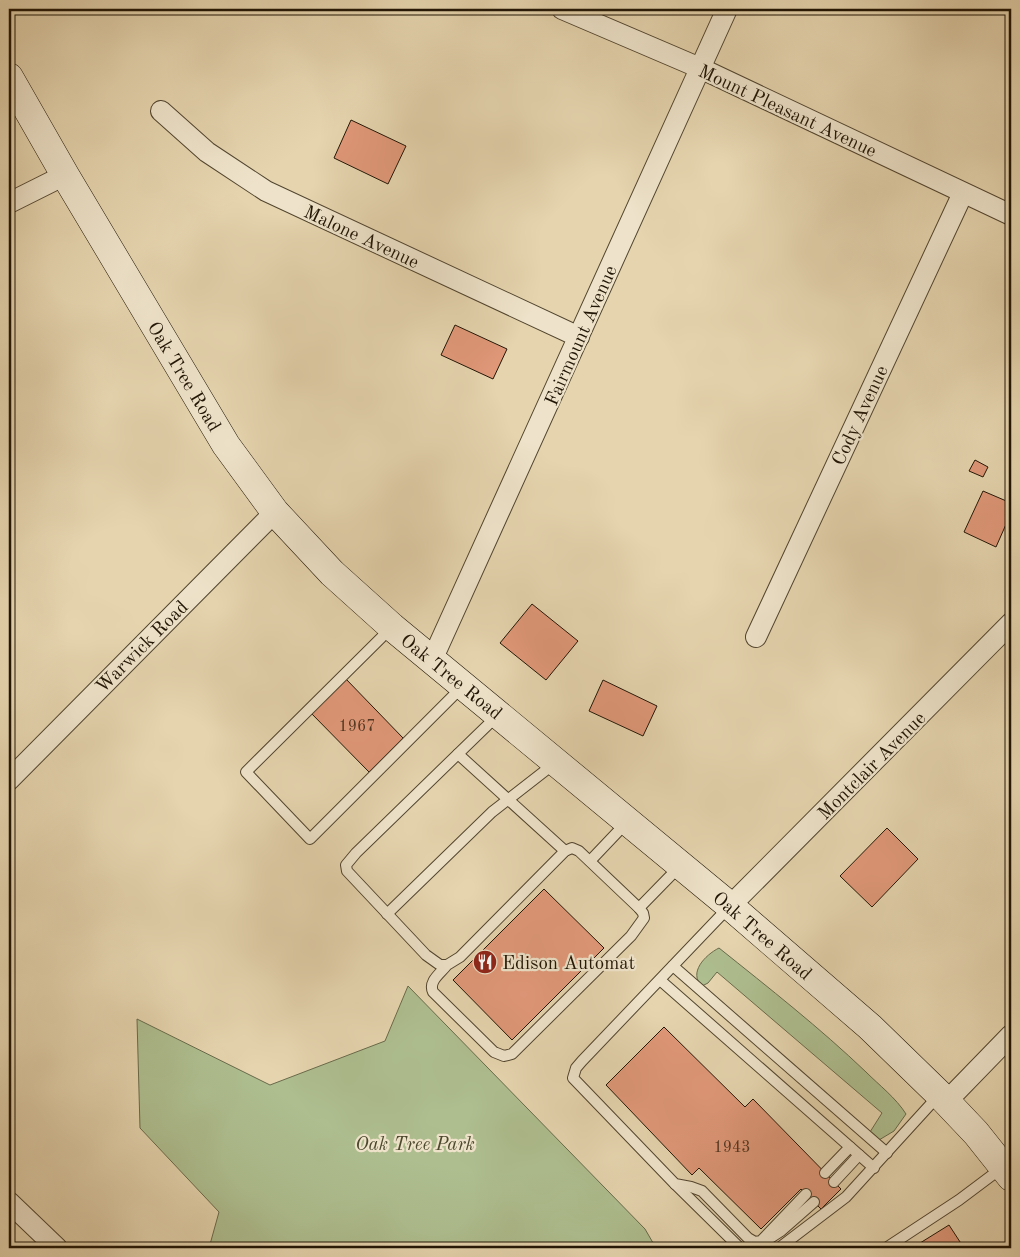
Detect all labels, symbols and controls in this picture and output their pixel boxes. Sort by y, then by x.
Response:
street label: Mount Pleasant Avenue [695,63,879,162]
street label: Malone Avenue [300,203,421,273]
street label: Fairmount Avenue [543,263,622,409]
street label: Oak Tree Road [143,319,223,436]
street label: Cody Avenue [830,363,893,469]
street label: Warwick Road [93,598,193,697]
street label: Oak Tree Road [396,631,505,725]
street label: Montclair Avenue [815,709,930,824]
house number: 1967 [338,719,376,735]
street label: Oak Tree Road [708,889,815,985]
restaurant icon: Edison Automat [472,949,498,975]
place label: Edison Automat [502,955,635,974]
park label: Oak Tree Park [355,1136,475,1155]
house number: 1943 [713,1140,751,1156]

